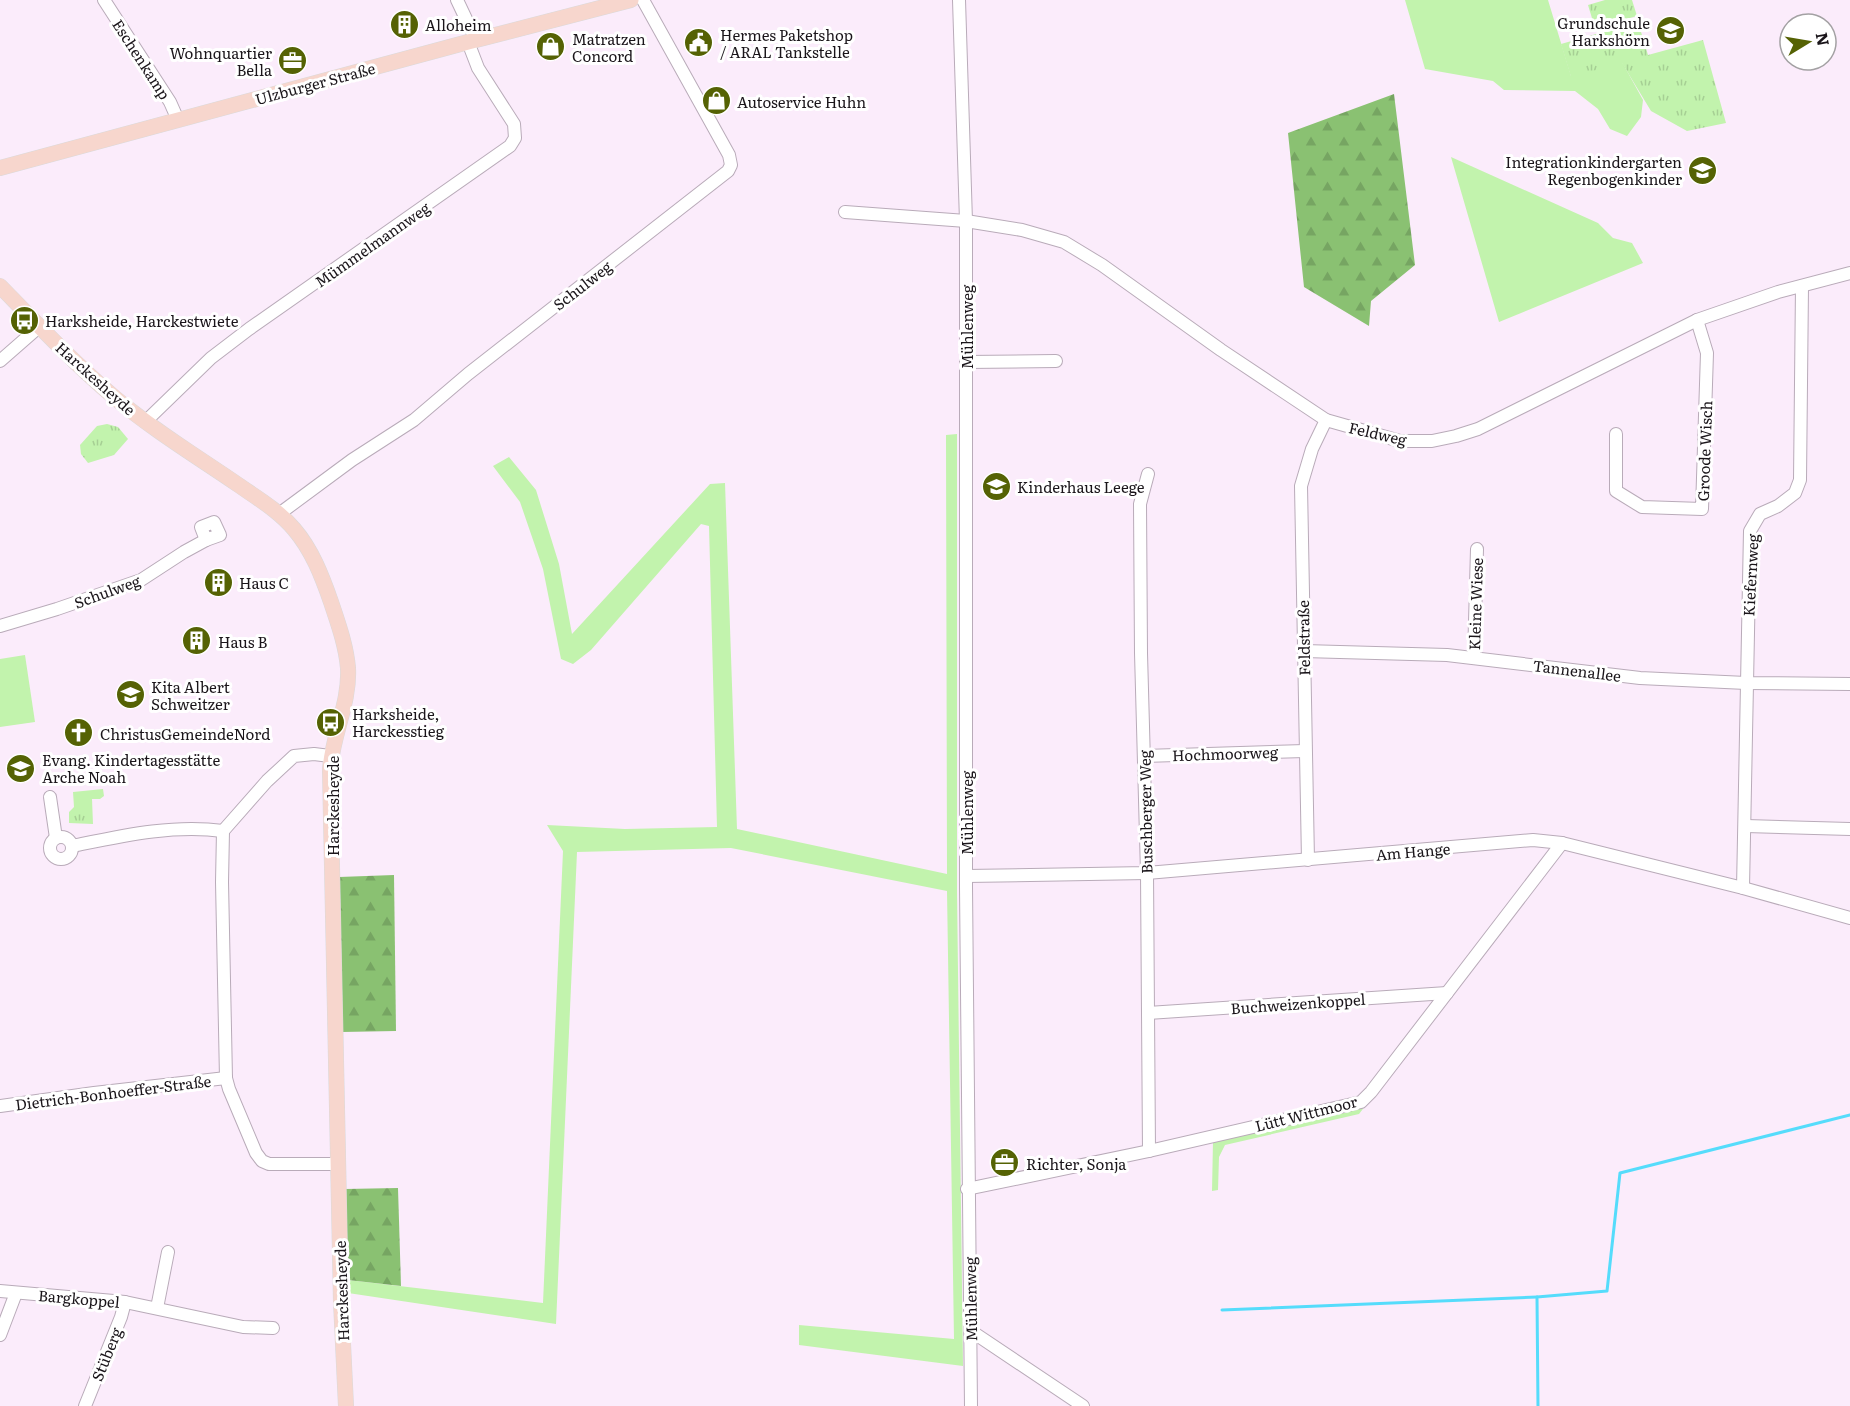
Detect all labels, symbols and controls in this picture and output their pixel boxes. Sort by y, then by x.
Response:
building icon: Alloheim [388,8,420,40]
place label: Grundschule Harkshörn [1557,11,1650,51]
north arrow [1778,12,1838,72]
place label: Alloheim [425,13,492,36]
street label: Eschenkamp [107,14,177,104]
school or university icon: Grundschule Harkshörn [1655,15,1687,47]
place label: Hermes Paketshop / ARAL Tankstelle [720,23,853,63]
place label: Matratzen Concord [572,27,646,67]
public building icon: Hermes Paketshop / ARAL Tankstelle [683,27,715,59]
text: N [1811,30,1837,48]
shop icon: Matratzen Concord [535,31,567,63]
place label: Wohnquartier Bella [170,41,273,81]
office icon: Wohnquartier Bella [277,45,309,77]
street label: Ulzburger Straße [252,56,378,110]
shop icon: Autoservice Huhn [700,85,732,117]
place label: Autoservice Huhn [737,90,866,113]
place label: Integrationkindergarten Regenbogenkinder [1505,150,1682,190]
school or university icon: Integrationkindergarten Regenbogenkinder [1687,154,1719,186]
street label: Mümmelmannweg [310,195,435,292]
street label: Schulweg [548,254,617,315]
street label: Mühlenweg [955,284,978,369]
bus stop icon: Harksheide, Harckestwiete [8,304,40,336]
place label: Harksheide, Harckestwiete [45,309,239,332]
street label: Harckesheyde [51,336,141,420]
street label: Groode Wisch [1691,400,1717,502]
street label: Feldweg [1347,415,1410,451]
school or university icon: Kinderhaus Leege [980,470,1012,502]
place label: Kinderhaus Leege [1017,475,1145,498]
street label: Kiefernweg [1736,532,1764,617]
street label: Kleine Wiese [1462,557,1488,651]
building icon: Haus C [202,566,234,598]
street label: Schulweg [71,568,144,614]
place label: Haus C [239,571,289,594]
street label: Feldstraße [1291,600,1315,676]
building icon: Haus B [181,625,213,657]
place label: Haus B [218,630,268,653]
street label: Tannenallee [1532,653,1623,687]
place label: Kita Albert Schweitzer [151,675,230,715]
school or university icon: Kita Albert Schweitzer [114,679,146,711]
place label: Harksheide, Harckesstieg [352,702,445,742]
bus stop icon: Harksheide, Harckesstieg [315,706,347,738]
church icon: ChristusGemeindeNord [63,717,95,749]
place label: ChristusGemeindeNord [100,722,270,745]
street label: Hochmoorweg [1172,740,1279,766]
place label: Evang. Kindertagesstätte Arche Noah [42,748,221,788]
street label: Buschberger Weg [1132,749,1158,874]
school or university icon: Evang. Kindertagesstätte Arche Noah [5,752,37,784]
street label: Harckesheyde [321,755,344,856]
street label: Mühlenweg [955,770,978,855]
street label: Am Hange [1375,836,1451,866]
street label: Buchweizenkoppel [1230,987,1366,1019]
street label: Dietrich-Bonhoeffer-Straße [14,1069,213,1115]
street label: Lütt Wittmoor [1252,1089,1360,1137]
office icon: Richter, Sonja [989,1147,1021,1179]
place label: Richter, Sonja [1026,1152,1127,1175]
street label: Harckesheyde [328,1240,354,1342]
street label: Mühlenweg [958,1256,982,1342]
street label: Bargkoppel [37,1283,121,1313]
street label: Stüberg [85,1323,127,1384]

